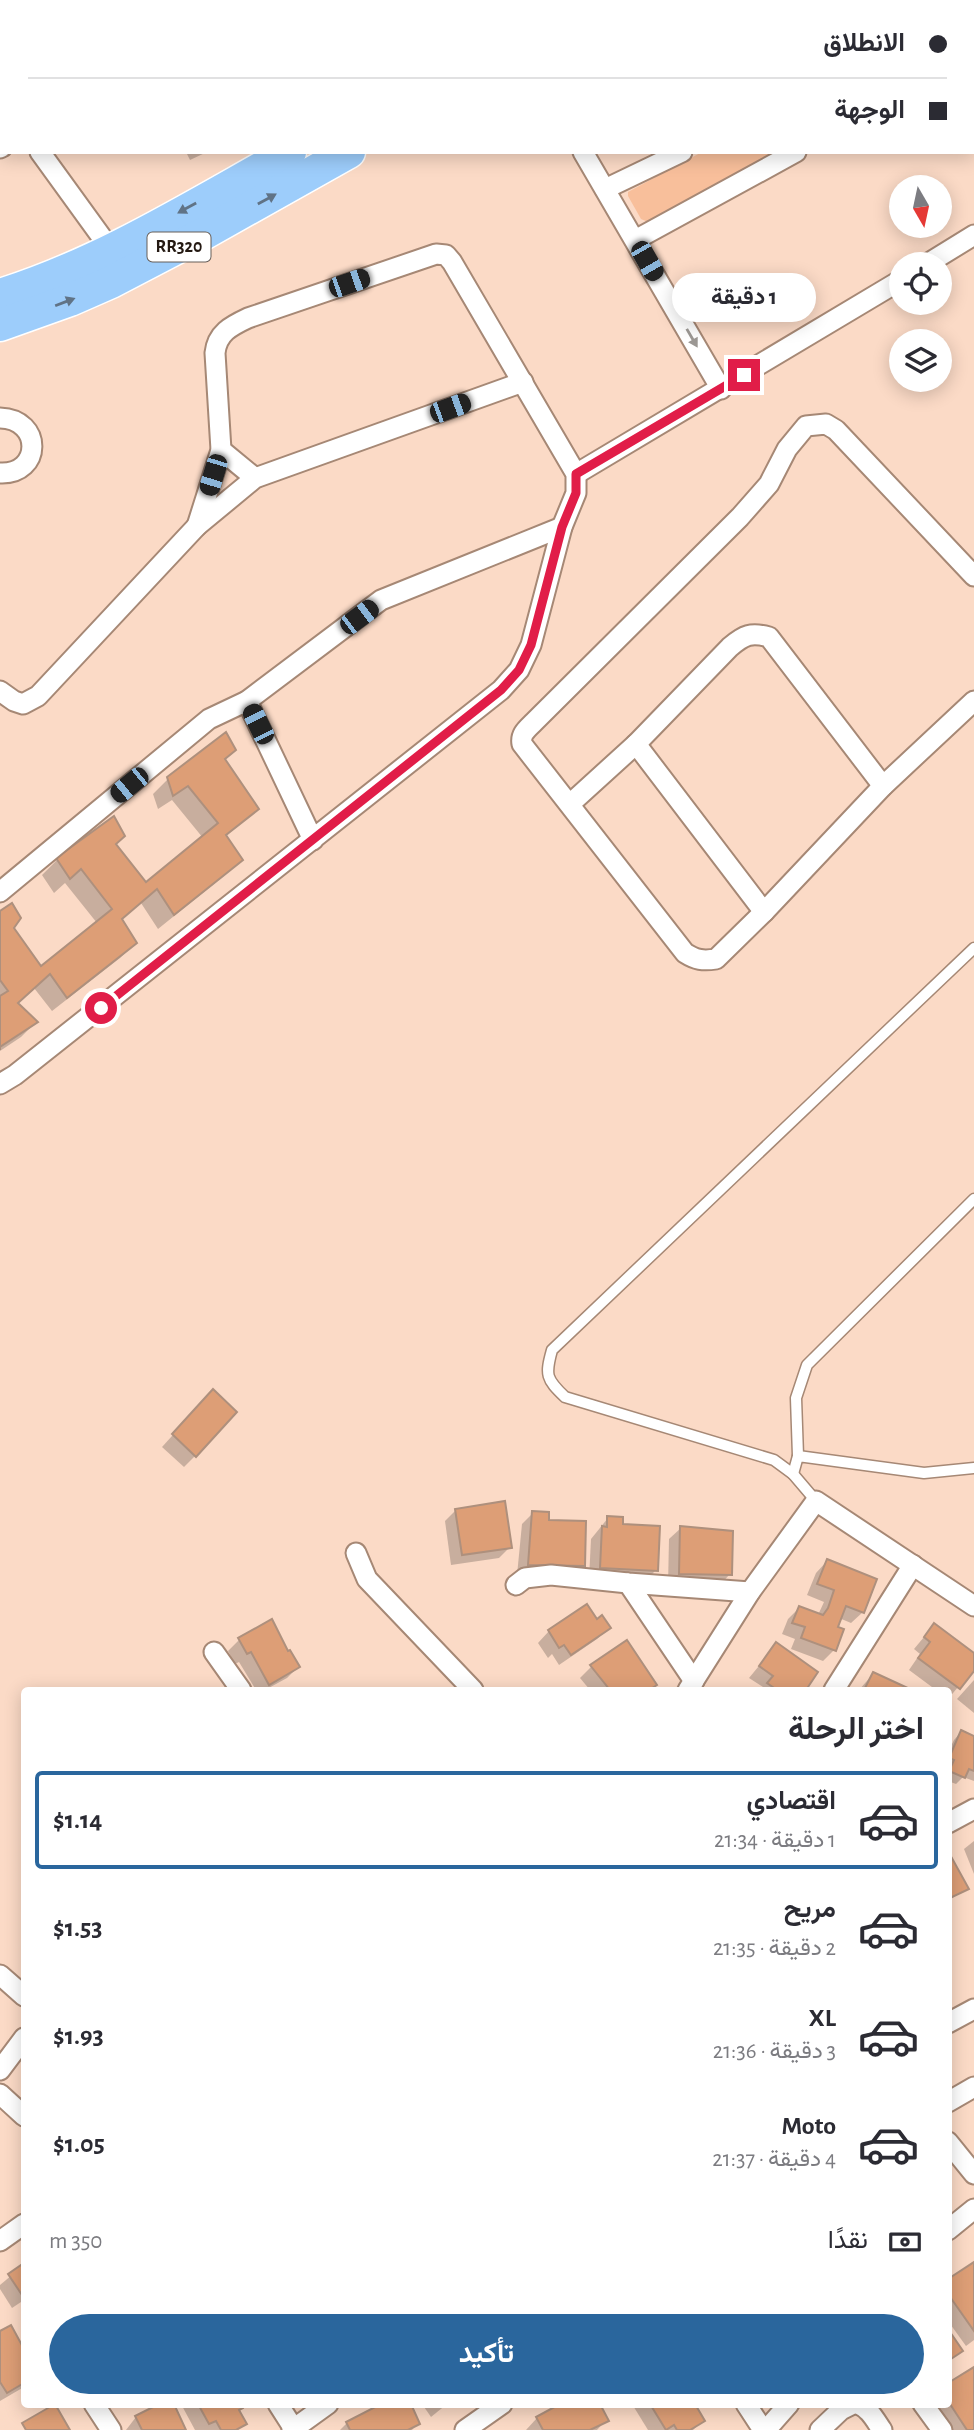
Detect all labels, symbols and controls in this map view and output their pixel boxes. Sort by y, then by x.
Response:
text: الانطلاق [823,30,905,56]
text: الوجهة [834,97,905,123]
north arrow [889,175,952,238]
map controls [889,175,952,392]
one-way arrow [257,193,276,205]
one-way arrow [177,202,197,214]
road number: RR320 [148,232,210,262]
car [628,238,667,284]
button: locate [889,252,952,315]
car [326,266,373,300]
callout: 1 دقيقة [672,274,816,322]
text: 1 دقيقة [711,286,777,309]
one-way arrow [54,297,75,308]
one-way arrow [686,329,698,348]
button: layers [889,329,952,392]
route end [728,359,760,391]
car [427,391,474,425]
car [197,452,230,498]
car [336,596,383,638]
car [240,701,277,747]
car [107,764,152,806]
route start [85,992,117,1024]
text: اختر الرحلة [788,1713,924,1745]
text: اقتصادي [747,1788,836,1814]
icon: car [857,1789,920,1852]
text: $1.14 [53,1807,102,1833]
text: 1 دقيقة · 21:34 [714,1829,836,1852]
text: مريح [784,1896,836,1922]
icon: car [857,1897,920,1960]
text: $1.53 [53,1915,102,1941]
text: 2 دقيقة · 21:35 [713,1937,836,1960]
text: XL [809,2005,836,2031]
icon: car [857,2005,920,2068]
text: $1.93 [53,2023,104,2049]
text: 3 دقيقة · 21:36 [713,2040,836,2063]
text: Moto [781,2113,836,2139]
icon: car [857,2113,920,2176]
text: $1.05 [53,2131,105,2157]
text: 4 دقيقة · 21:37 [712,2148,836,2171]
icon: cash [886,2223,924,2261]
text: نقدًا [828,2227,868,2253]
text: 350 m [49,2230,102,2253]
button: تأكيد [49,2314,924,2394]

